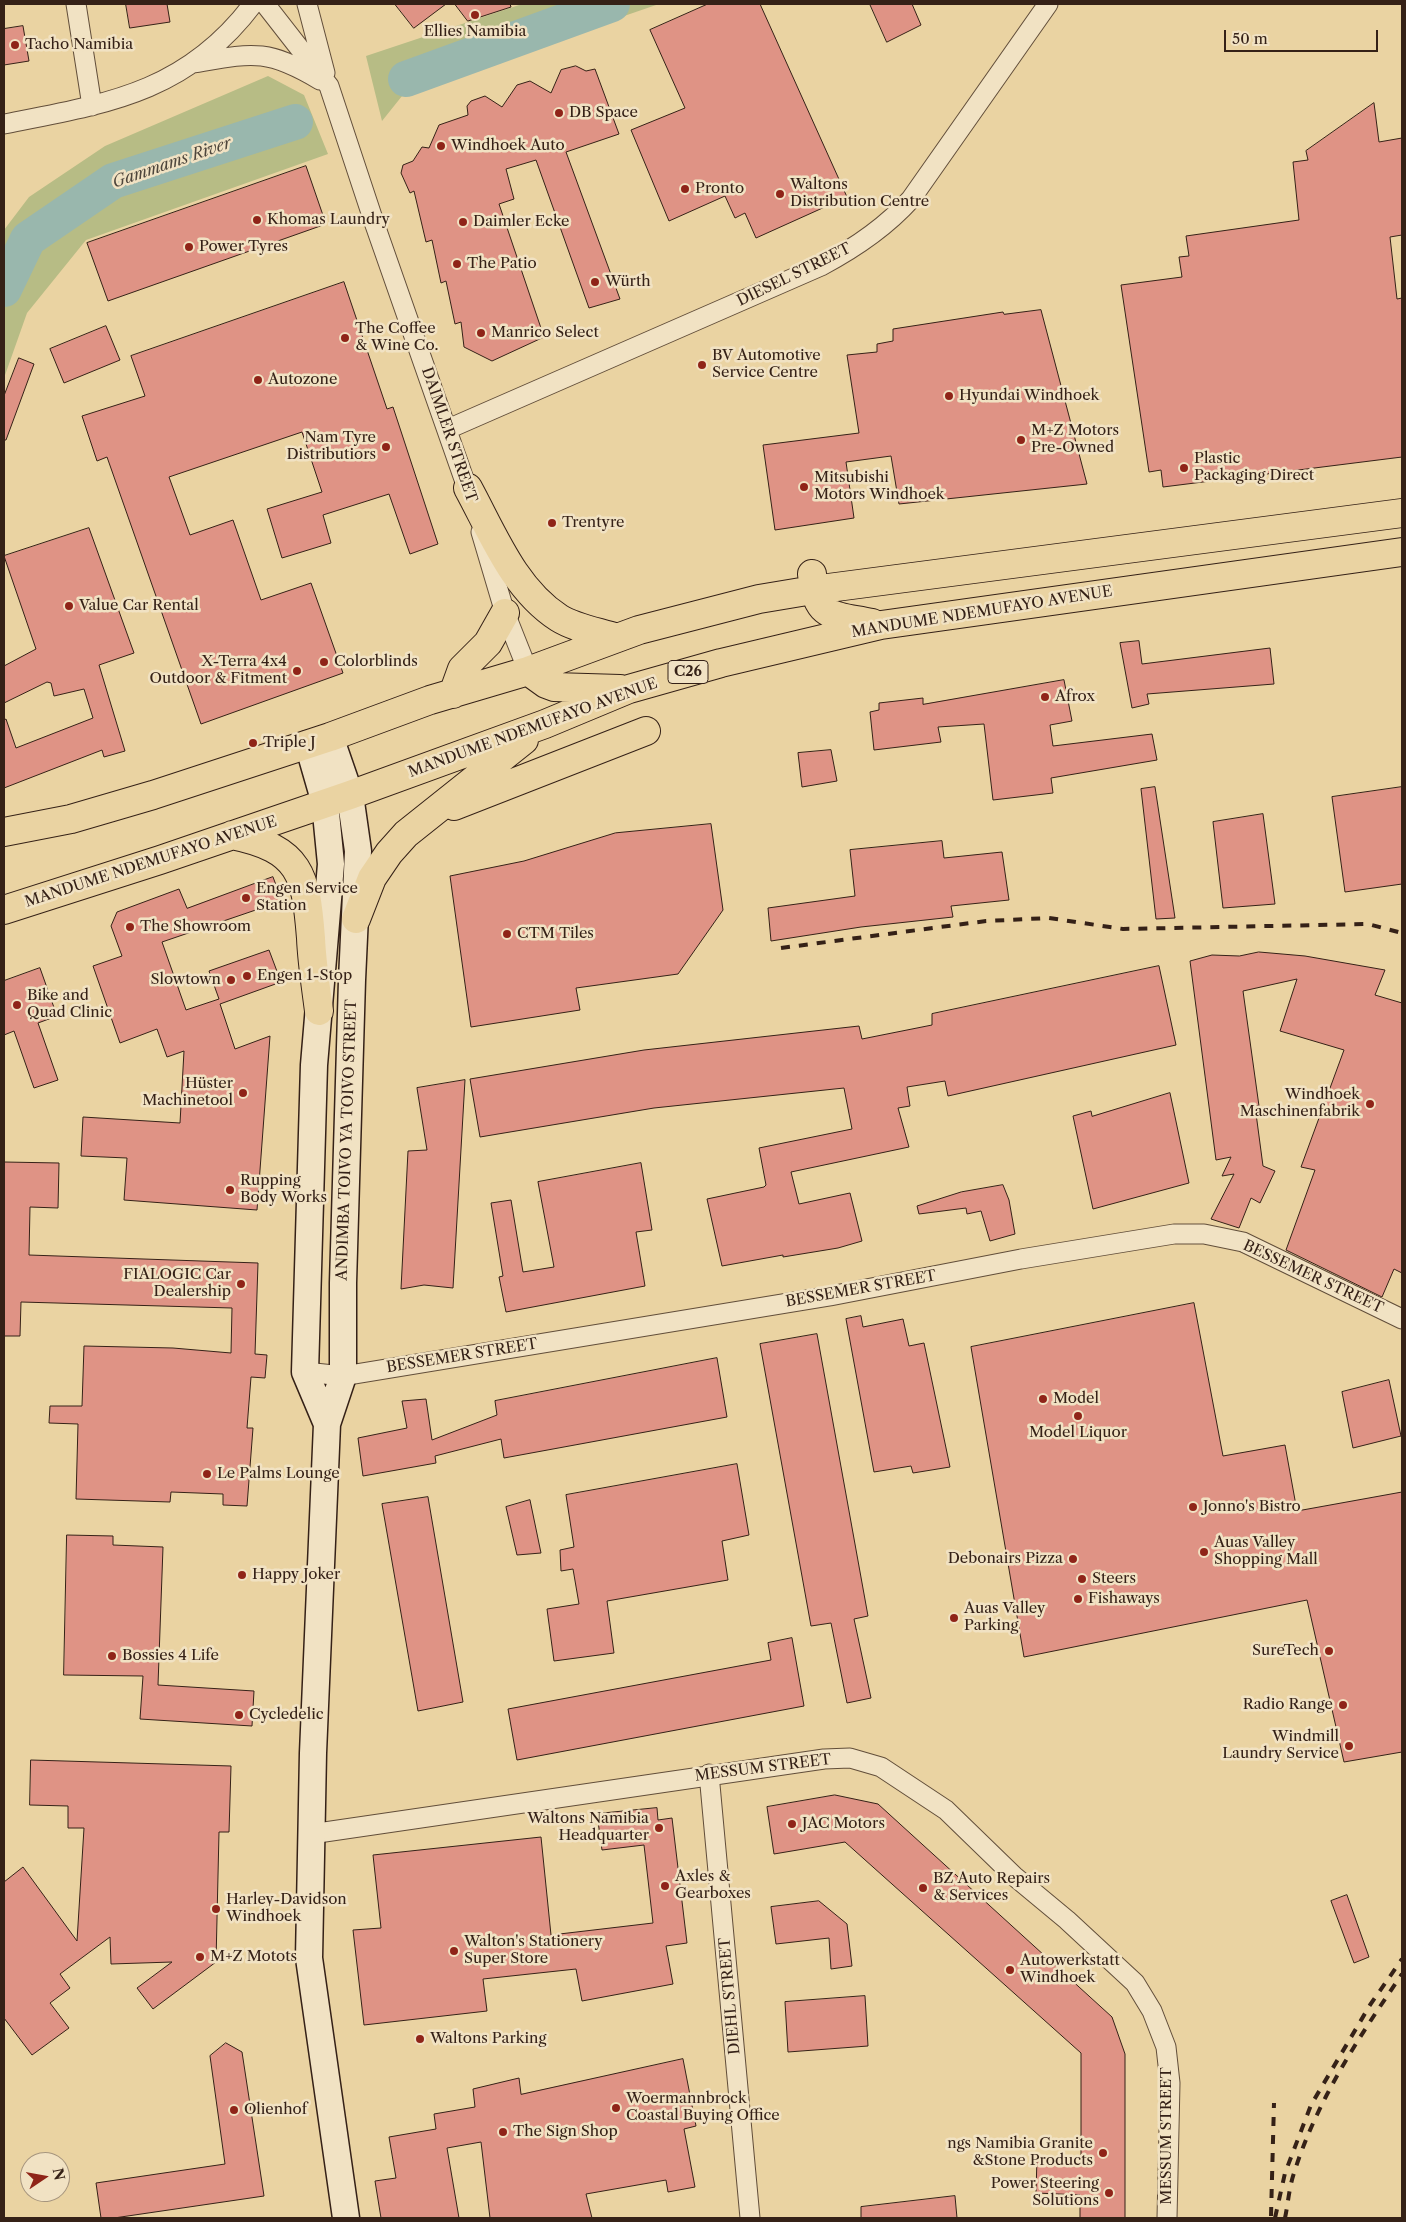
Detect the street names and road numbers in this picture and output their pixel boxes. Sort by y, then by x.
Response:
street label: DIESEL STREET [734,240,854,310]
street label: DAIMLER STREET [417,365,481,505]
street label: MANDUME NDEMUFAYO AVENUE [850,582,1114,642]
road number: C26 [668,660,708,684]
street label: MANDUME NDEMUFAYO AVENUE [406,674,660,782]
street label: MANDUME NDEMUFAYO AVENUE [23,813,279,911]
street label: ANDIMBA TOIVO YA TOIVO STREET [333,999,361,1281]
street label: BESSEMER STREET [1240,1237,1386,1317]
street label: BESSEMER STREET [784,1267,938,1311]
street label: BESSEMER STREET [385,1335,539,1377]
street label: MESSUM STREET [694,1751,832,1785]
street label: DIEHL STREET [716,1937,744,2055]
street label: MESSUM STREET [1158,2067,1176,2205]

